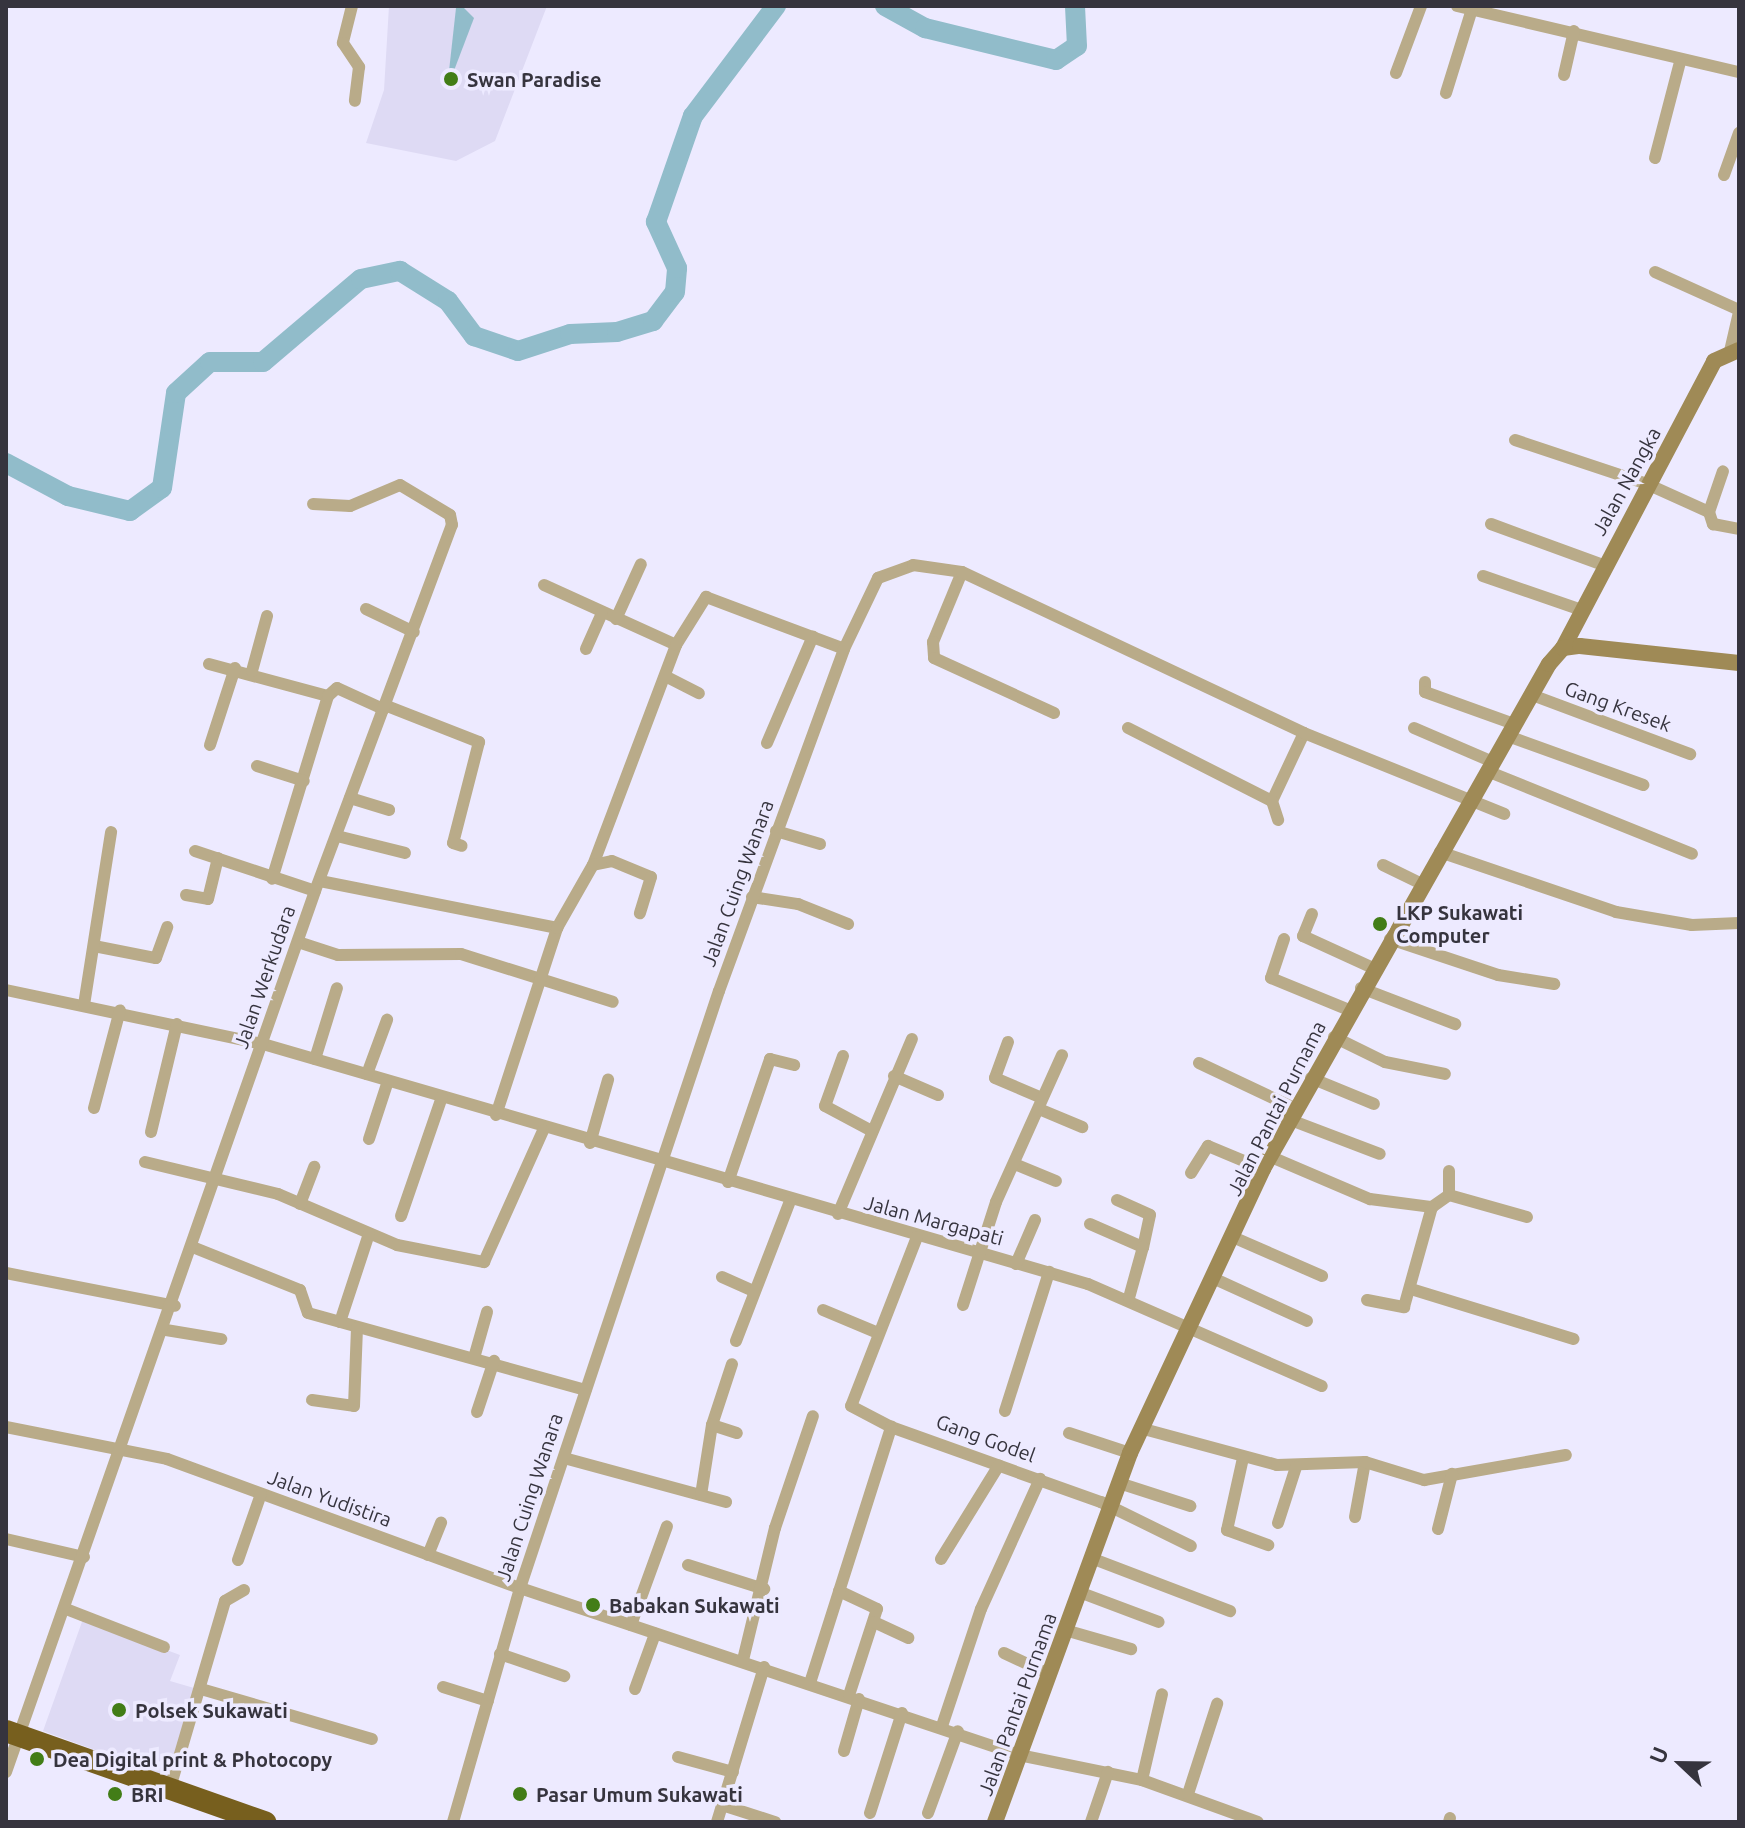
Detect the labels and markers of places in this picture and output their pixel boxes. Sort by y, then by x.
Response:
place label: Swan Paradise [467,67,602,91]
marker: Swan Paradise [442,70,460,88]
place label: LKP Sukawati Computer [1396,900,1523,947]
marker: LKP Sukawati Computer [1371,915,1389,933]
place label: Babakan Sukawati [609,1593,780,1617]
marker: Babakan Sukawati [584,1596,602,1614]
place label: Polsek Sukawati [135,1698,288,1722]
marker: Polsek Sukawati [110,1701,128,1719]
place label: Dea Digital print & Photocopy [53,1747,332,1771]
marker: Dea Digital print & Photocopy [28,1750,46,1768]
place label: BRI [131,1782,163,1806]
place label: Pasar Umum Sukawati [536,1782,743,1806]
marker: BRI [106,1785,124,1803]
marker: Pasar Umum Sukawati [511,1785,529,1803]

